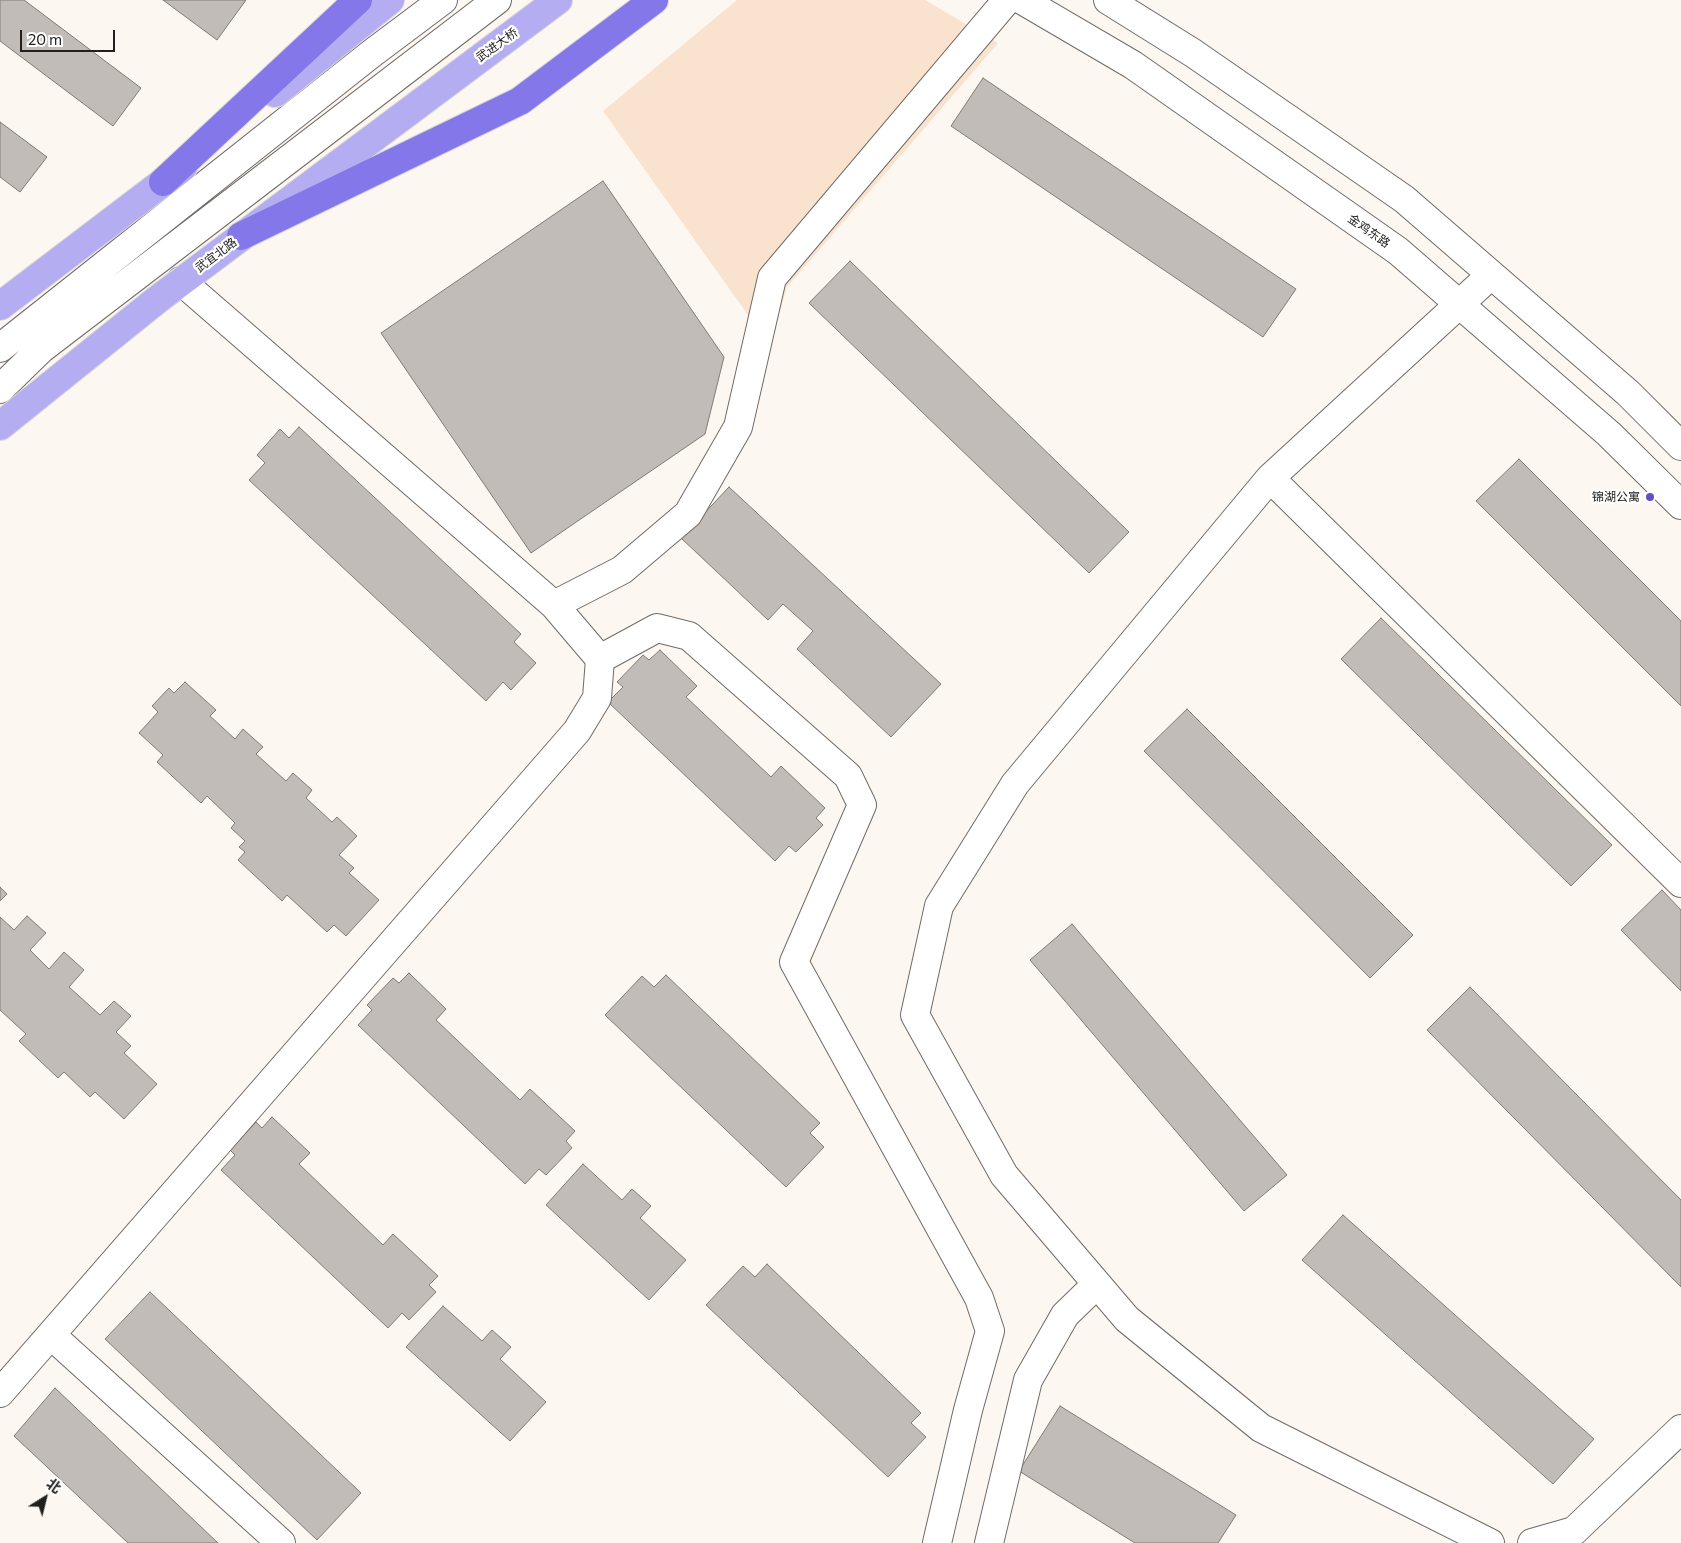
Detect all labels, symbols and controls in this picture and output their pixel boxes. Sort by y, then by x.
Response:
scale bar [22,20,118,52]
street label: 武进大桥 [473,25,521,65]
text: 20 m [28,30,62,48]
street label: 金鸡东路 [1345,211,1393,251]
street label: 武宜北路 [192,235,240,275]
place label: 锦湖公寓 [1592,490,1640,504]
marker: 锦湖公寓 [1644,491,1656,503]
north arrow [20,1473,70,1523]
text: 北 [43,1474,65,1496]

